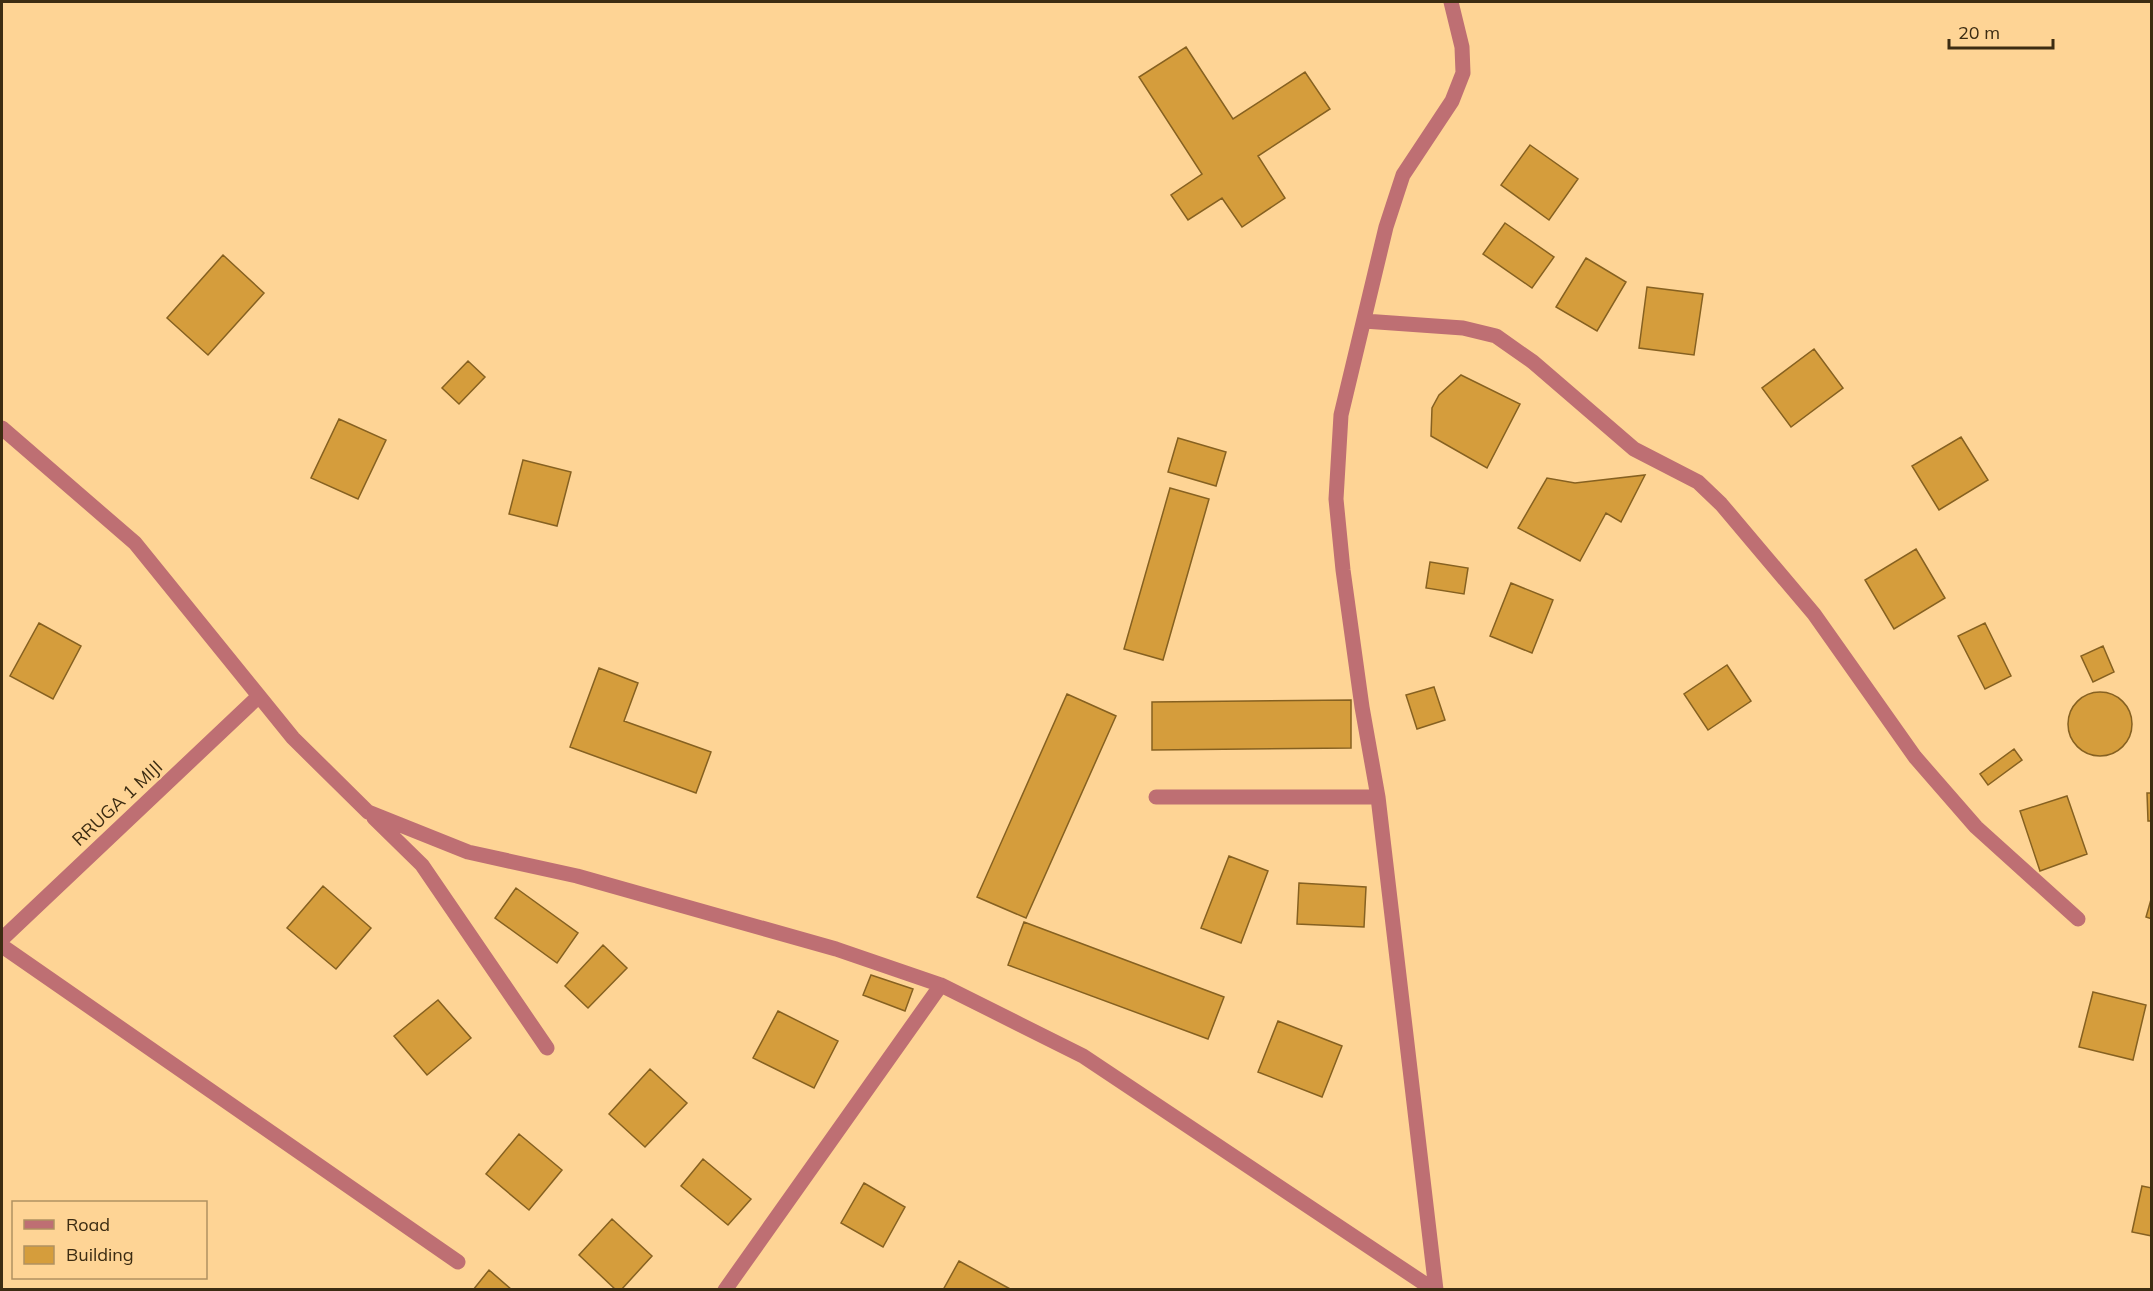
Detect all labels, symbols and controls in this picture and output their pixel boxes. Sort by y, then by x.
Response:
scale bar [1949,12,2052,50]
text: 20 m [1958,21,2000,44]
street label: RRUGA 1 MIJI [67,755,167,851]
legend [12,1201,207,1279]
text: Road [66,1213,110,1236]
text: Building [66,1243,134,1266]

